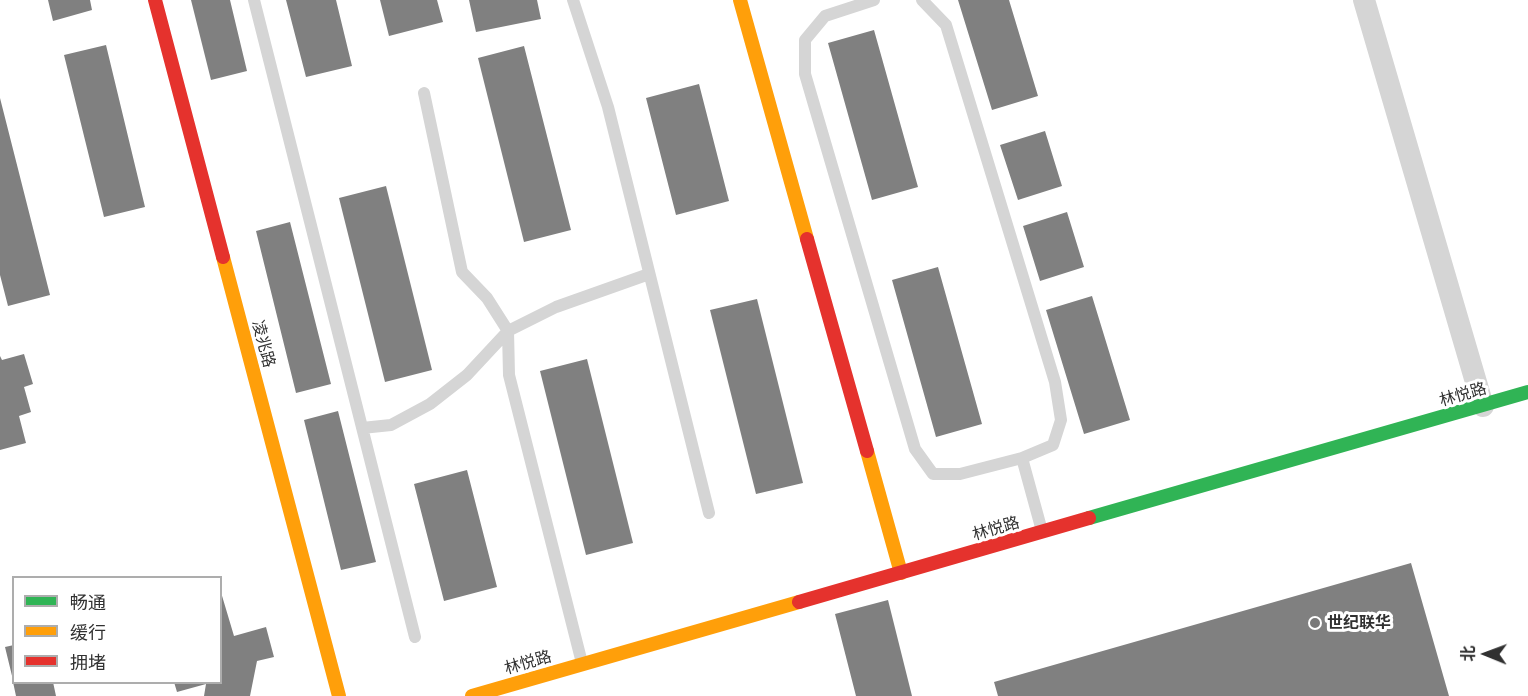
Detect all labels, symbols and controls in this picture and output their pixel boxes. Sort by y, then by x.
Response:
street label: 凌兆路 [248,318,278,370]
street label: 林悦路 [1437,379,1489,411]
street label: 林悦路 [970,513,1022,545]
legend [12,576,222,684]
text: 畅通 [70,591,106,614]
place label: 世纪联华 [1327,613,1391,633]
marker: 世纪联华 [1308,616,1322,630]
text: 缓行 [70,621,106,644]
north arrow [1456,624,1516,684]
text: 北 [1458,646,1478,662]
street label: 林悦路 [502,647,554,679]
text: 拥堵 [70,651,106,674]

